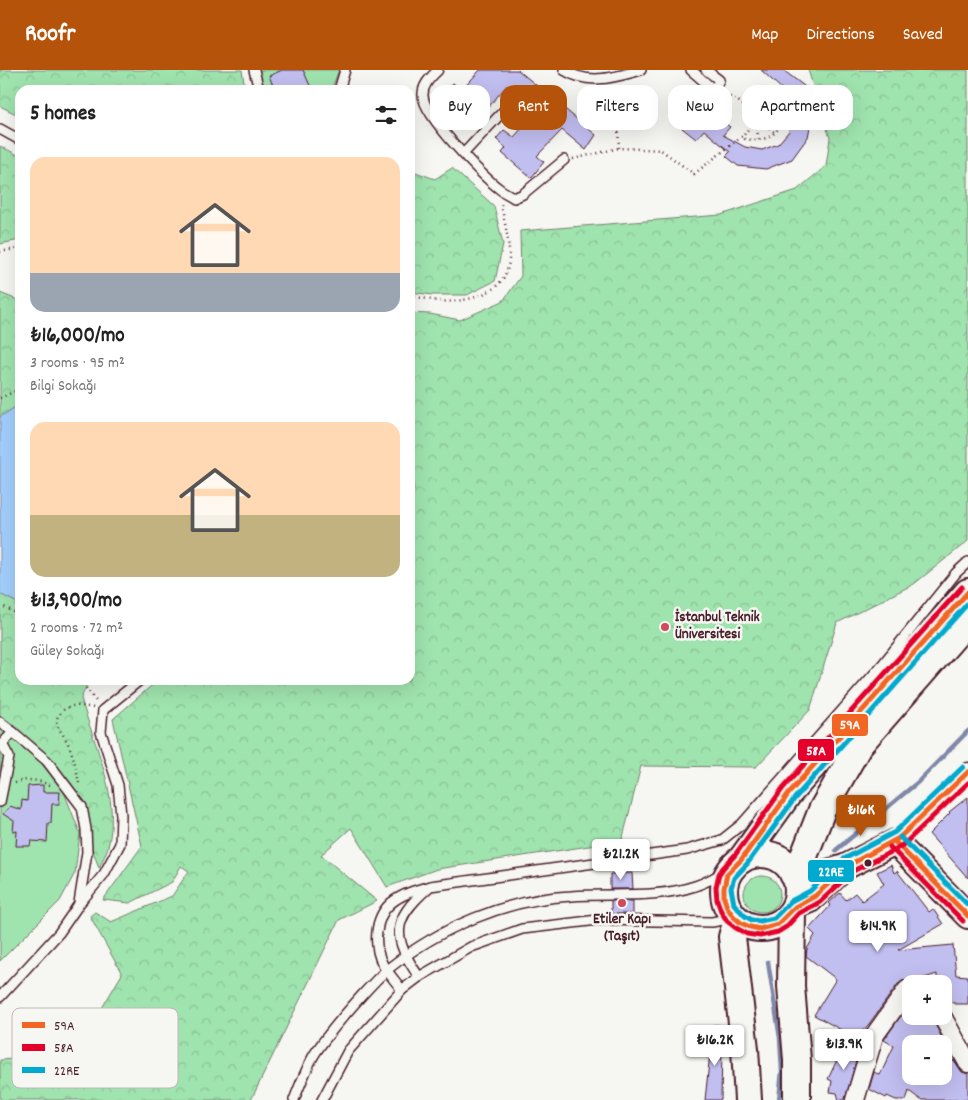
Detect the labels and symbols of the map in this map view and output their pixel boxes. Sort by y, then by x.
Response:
place label: İstanbul Teknik Üniversitesi [675,607,760,646]
marker: İstanbul Teknik Üniversitesi [659,621,671,633]
line badge: 59A [831,713,869,737]
text: 59A [840,716,861,736]
line badge: 58A [797,738,835,762]
text: 58A [806,742,826,762]
pin: ₺16K [831,794,891,837]
pin: ₺21.2K [580,838,662,881]
unlabelled marker [863,858,873,868]
line badge: 22RE [807,859,855,883]
text: 22RE [818,863,844,883]
marker: Etiler Kapı (Taşıt) [616,897,628,909]
place label: Etiler Kapı (Taşıt) [593,909,651,948]
pin: ₺14.9K [837,910,919,953]
legend [12,1008,178,1088]
text: 59A [54,1017,75,1037]
pin: ₺16.2K [674,1024,756,1067]
pin: ₺13.9K [803,1028,885,1071]
text: 58A [54,1039,74,1059]
text: 22RE [54,1062,80,1082]

